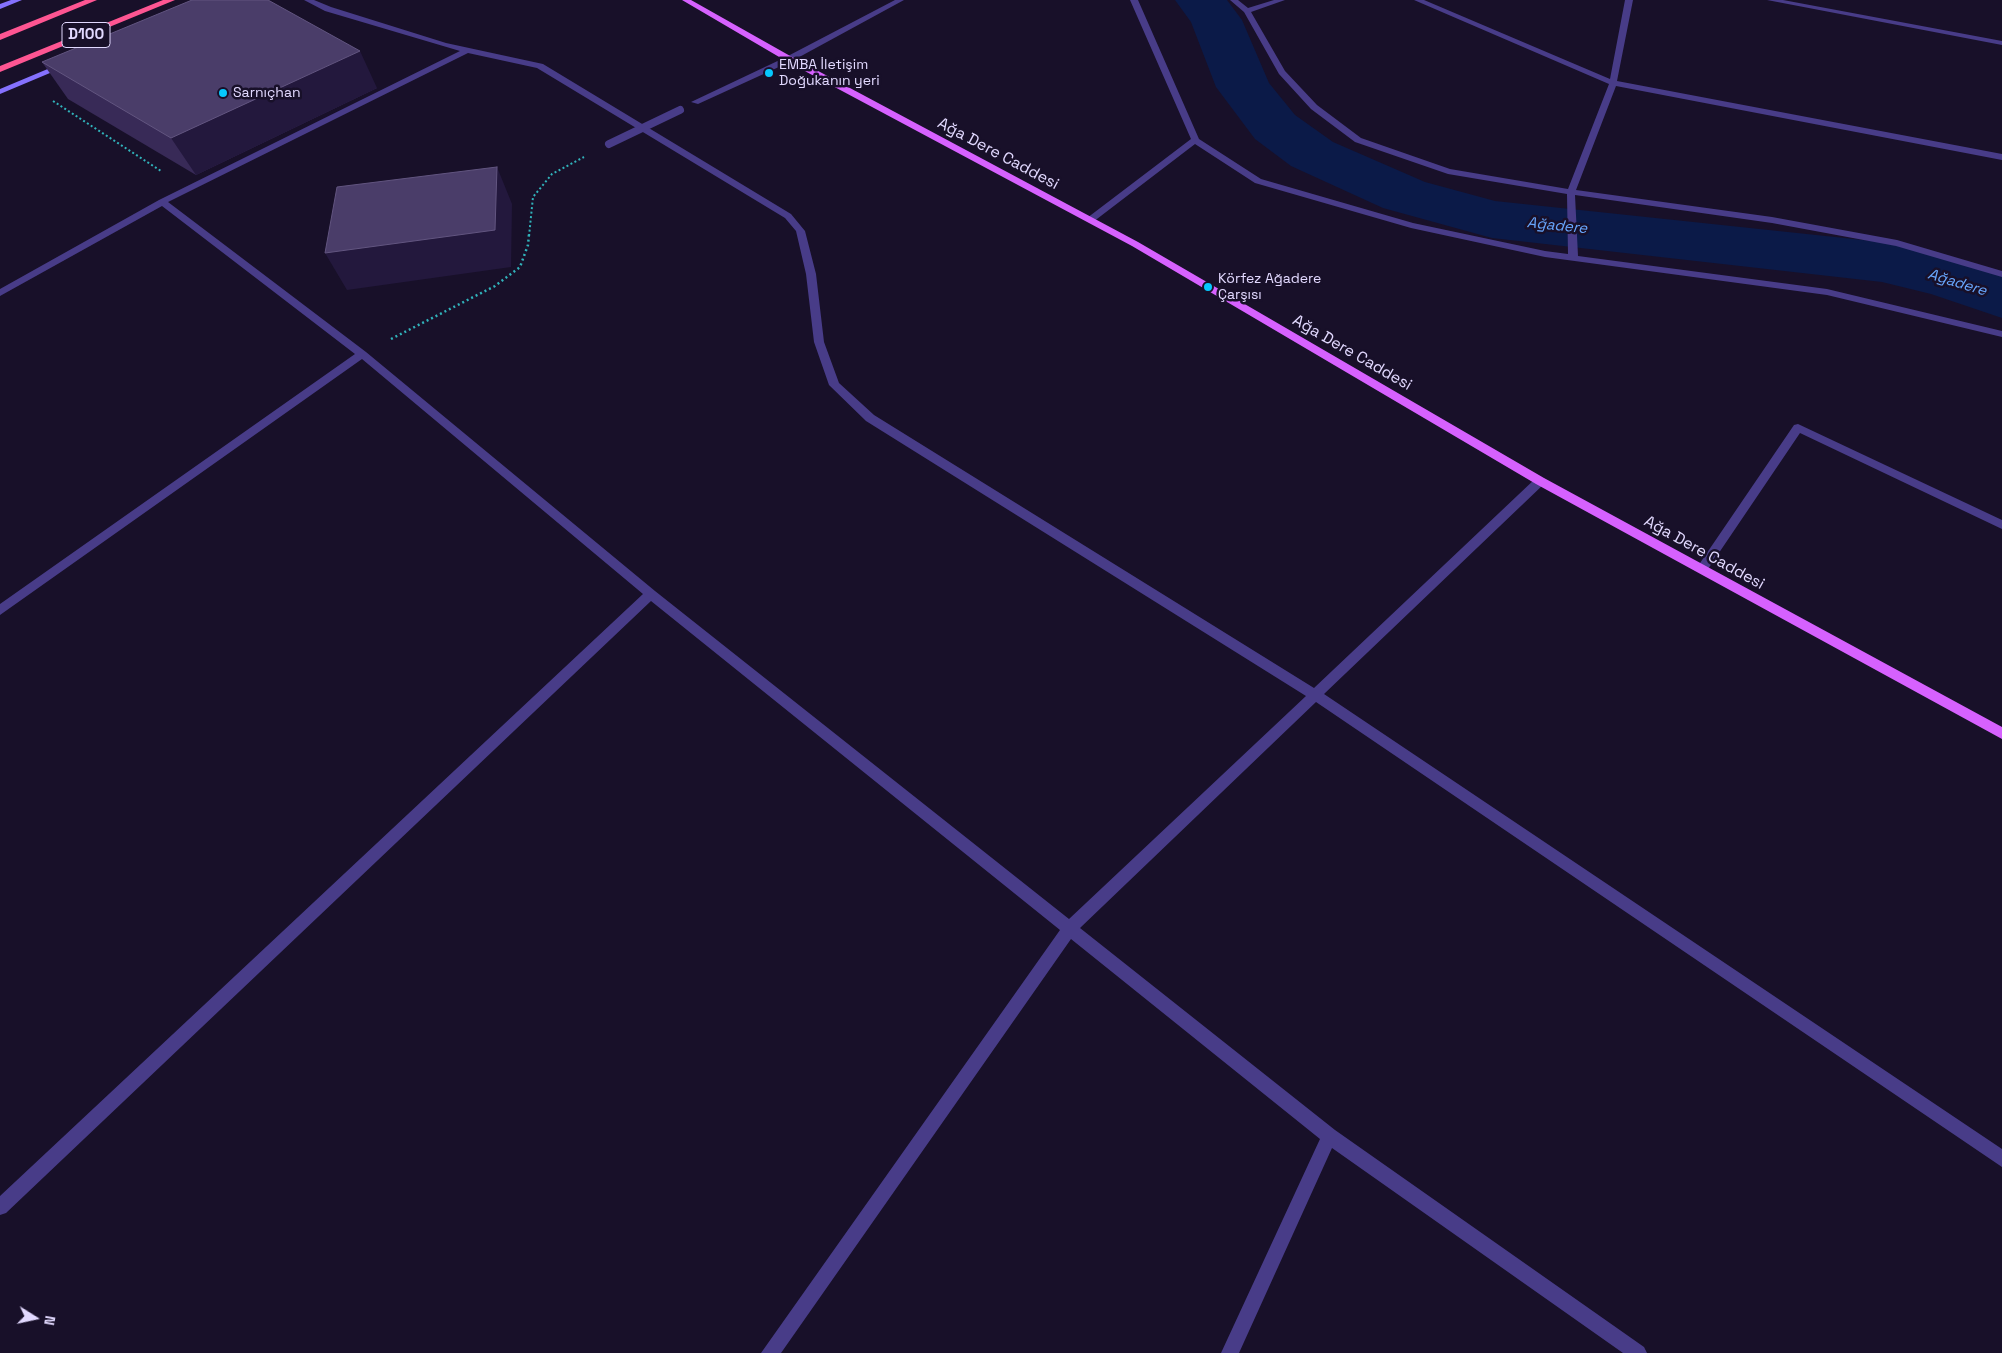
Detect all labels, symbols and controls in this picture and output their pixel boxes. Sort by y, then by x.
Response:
road number: D100 [62,22,110,48]
place label: EMBA İletişim Doğukanın yeri [779,57,880,90]
marker: EMBA İletişim Doğukanın yeri [763,67,775,79]
place label: Sarnıçhan [233,85,301,101]
marker: Sarnıçhan [217,87,229,99]
street label: Ağa Dere Caddesi [934,114,1062,194]
water label: Ağadere [1526,214,1588,238]
water label: Ağadere [1926,266,1988,300]
place label: Körfez Ağadere Çarşısı [1218,271,1321,304]
marker: Körfez Ağadere Çarşısı [1202,281,1214,293]
street label: Ağa Dere Caddesi [1289,311,1415,395]
street label: Ağa Dere Caddesi [1640,512,1768,594]
north arrow [10,1293,60,1343]
text: N [40,1314,59,1327]

